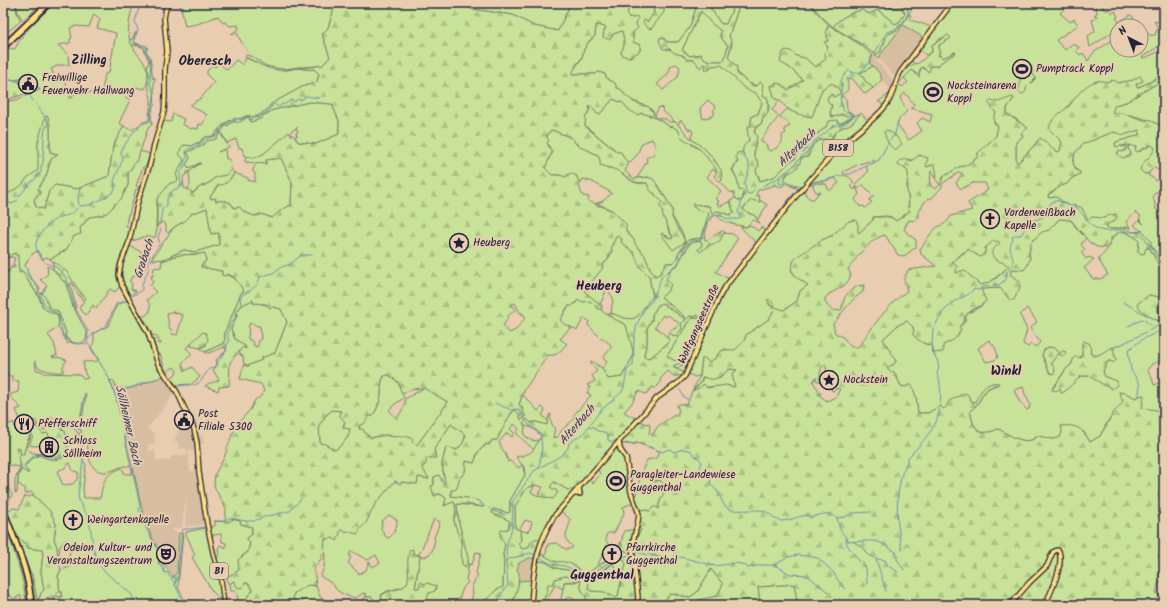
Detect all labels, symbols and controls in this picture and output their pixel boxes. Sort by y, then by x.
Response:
north arrow [1109,18,1149,58]
text: N [1114,22,1132,40]
district label: Zilling [71,50,107,71]
district label: Oberesch [179,51,231,72]
sports icon: Pumptrack Koppl [1011,58,1033,80]
place label: Pumptrack Koppl [1036,60,1114,78]
place label: Freiwillige Feuerwehr Hallwang [42,69,134,100]
public building icon: Freiwillige Feuerwehr Hallwang [17,73,39,95]
place label: Nocksteinarena Koppl [947,77,1017,108]
sports icon: Nocksteinarena Koppl [922,81,944,103]
water label: Alterbach [773,123,822,171]
road number: B158 [823,140,853,156]
place label: Vorderweißbach Kapelle [1004,204,1076,235]
church icon: Vorderweißbach Kapelle [979,208,1001,230]
place icon: Heuberg [448,232,470,254]
place label: Heuberg [473,234,510,252]
water label: Grabach [128,235,160,281]
district label: Heuberg [576,276,622,297]
street label: Wolfgangseestraße [673,281,725,367]
district label: Winkl [991,361,1022,382]
place icon: Nockstein [818,369,840,391]
place label: Nockstein [843,371,888,389]
water label: Söllheimer Bach [110,383,147,468]
water label: Alterbach [554,399,601,449]
place label: Post Filiale 5300 [198,405,253,436]
public building icon: Post Filiale 5300 [173,409,195,431]
restaurant icon: Pfefferschiff [13,413,35,435]
place label: Pfefferschiff [38,415,98,433]
place label: Schloss Söllheim [63,432,102,463]
building icon: Schloss Söllheim [38,436,60,458]
place label: Paragleiter-Landewiese Guggenthal [630,466,735,497]
sports icon: Paragleiter-Landewiese Guggenthal [605,470,627,492]
church icon: Weingartenkapelle [62,509,84,531]
place label: Weingartenkapelle [87,511,169,529]
place label: Odeion Kultur- und Veranstaltungszentrum [47,539,153,570]
place label: Pfarrkirche Guggenthal [626,539,678,570]
theatre icon: Odeion Kultur- und Veranstaltungszentrum [155,543,177,565]
church icon: Pfarrkirche Guggenthal [601,543,623,565]
road number: B1 [210,563,228,579]
district label: Guggenthal [570,565,634,586]

